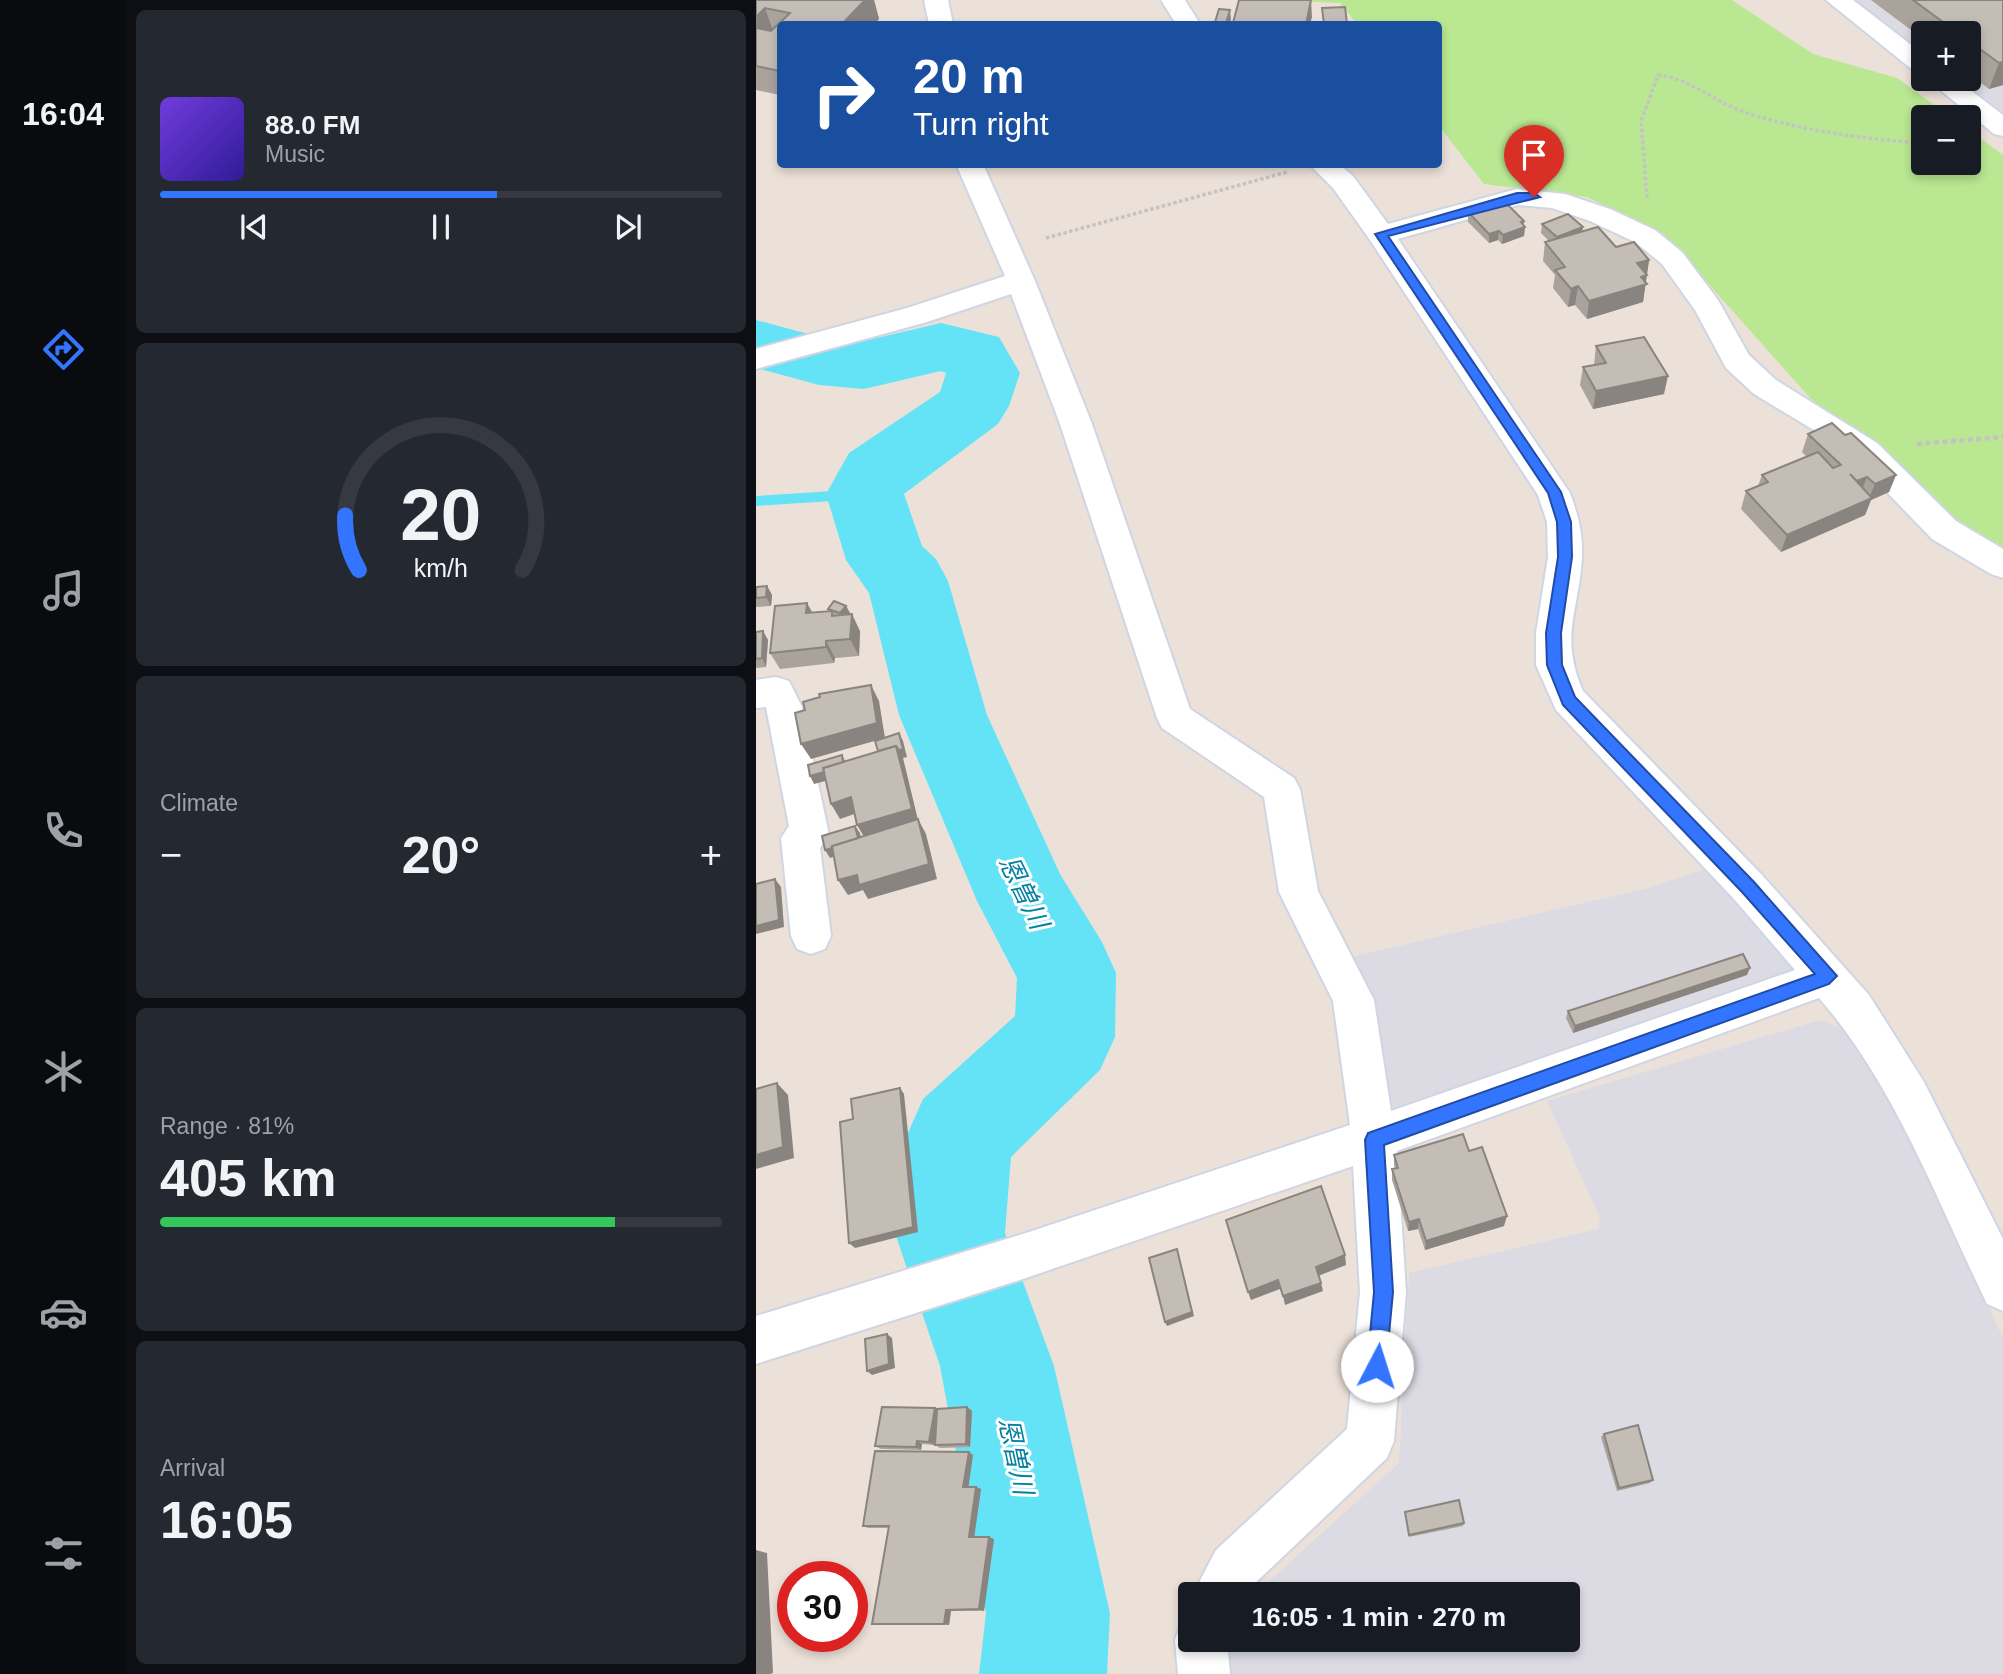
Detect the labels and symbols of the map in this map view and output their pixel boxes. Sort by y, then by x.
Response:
pin [1504,125,1564,197]
water label: 恩曽川 [993,850,1056,936]
position arrow [1340,1329,1414,1403]
water label: 恩曽川 [993,1415,1039,1500]
speed limit sign: 30 [777,1561,868,1652]

